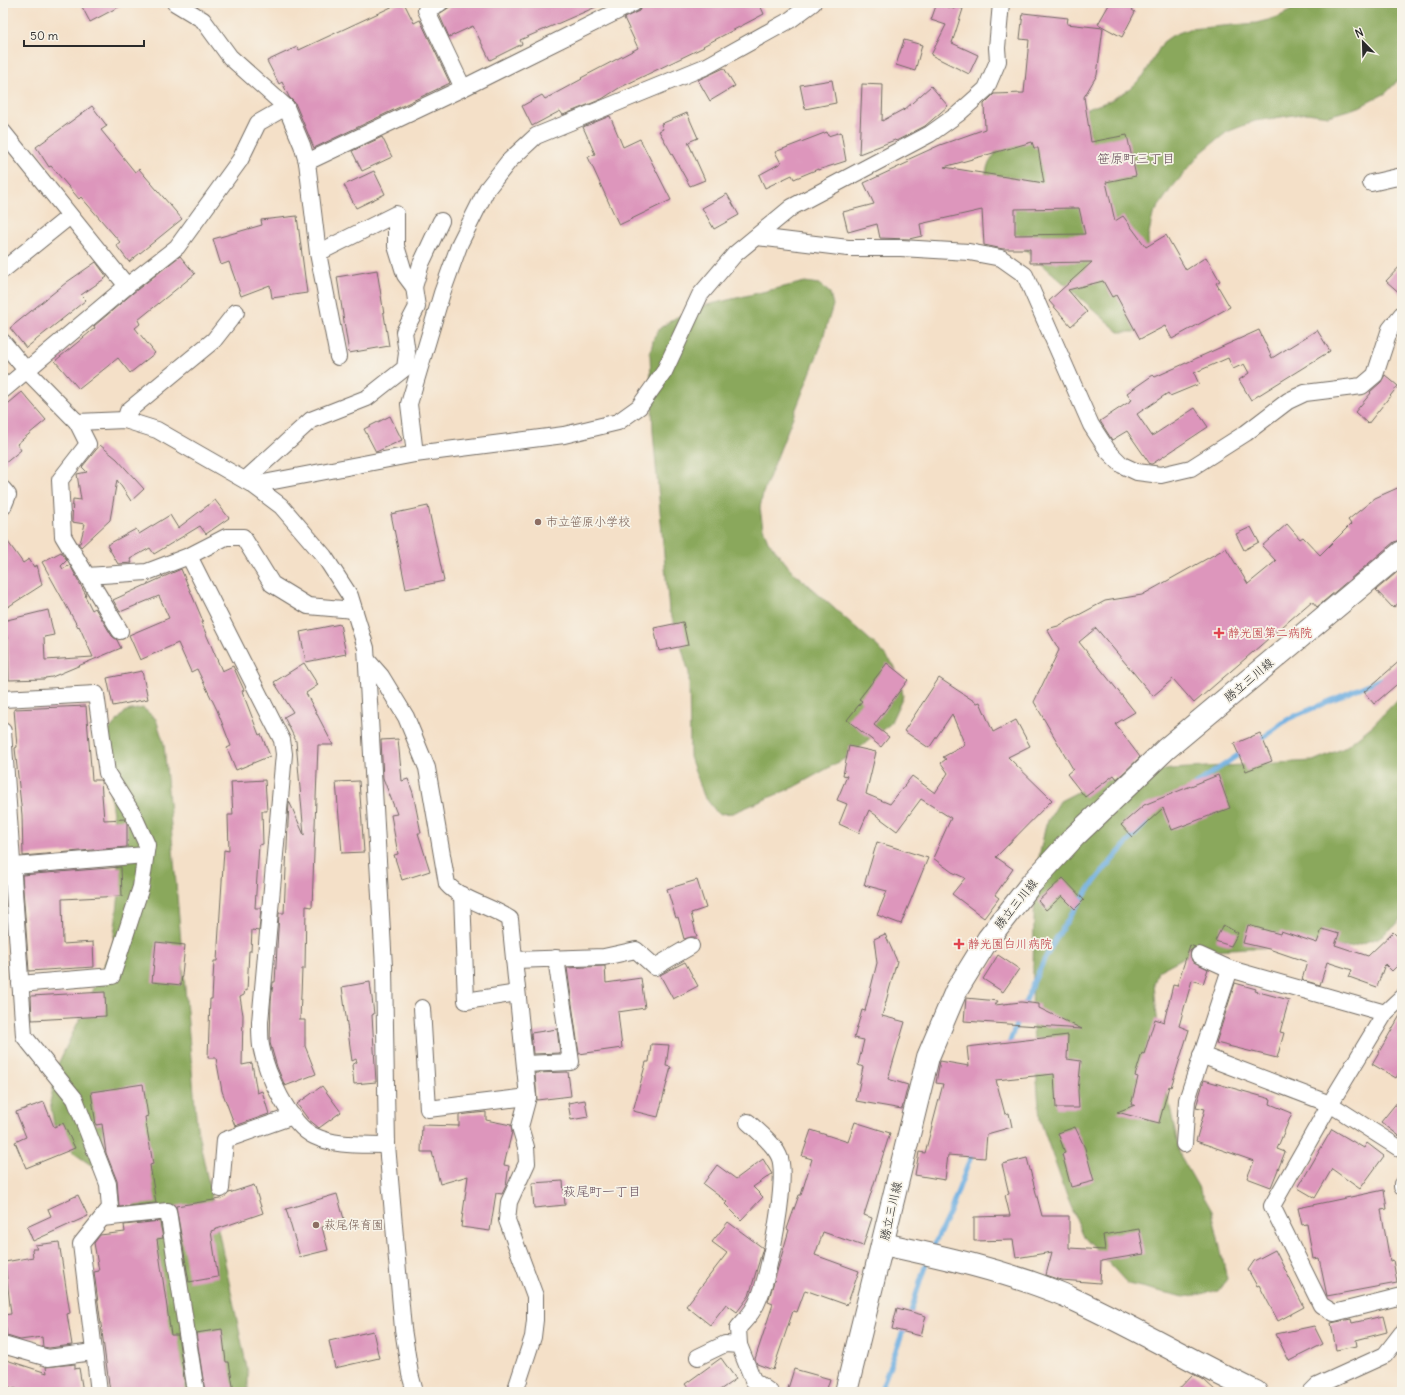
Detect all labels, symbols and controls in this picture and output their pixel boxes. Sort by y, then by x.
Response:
scale bar [24,22,144,48]
north arrow [1343,22,1383,62]
text: N [1353,25,1365,41]
text: 50 m [30,28,59,43]
district label: 笹原町三丁目 [1097,150,1175,167]
place label: 市立笹原小学校 [546,514,630,529]
marker: 市立笹原小学校 [533,517,543,527]
place label: 静光園第二病院 [1228,625,1312,640]
marker: 静光園第二病院 [1213,627,1225,639]
street label: 勝立三川線 [1221,655,1276,705]
street label: 勝立三川線 [991,876,1040,932]
place label: 静光園白川病院 [968,936,1052,951]
marker: 静光園白川病院 [953,938,965,950]
street label: 勝立三川線 [876,1180,905,1242]
district label: 萩尾町一丁目 [563,1183,641,1200]
place label: 萩尾保育園 [324,1217,384,1232]
marker: 萩尾保育園 [311,1220,321,1230]

